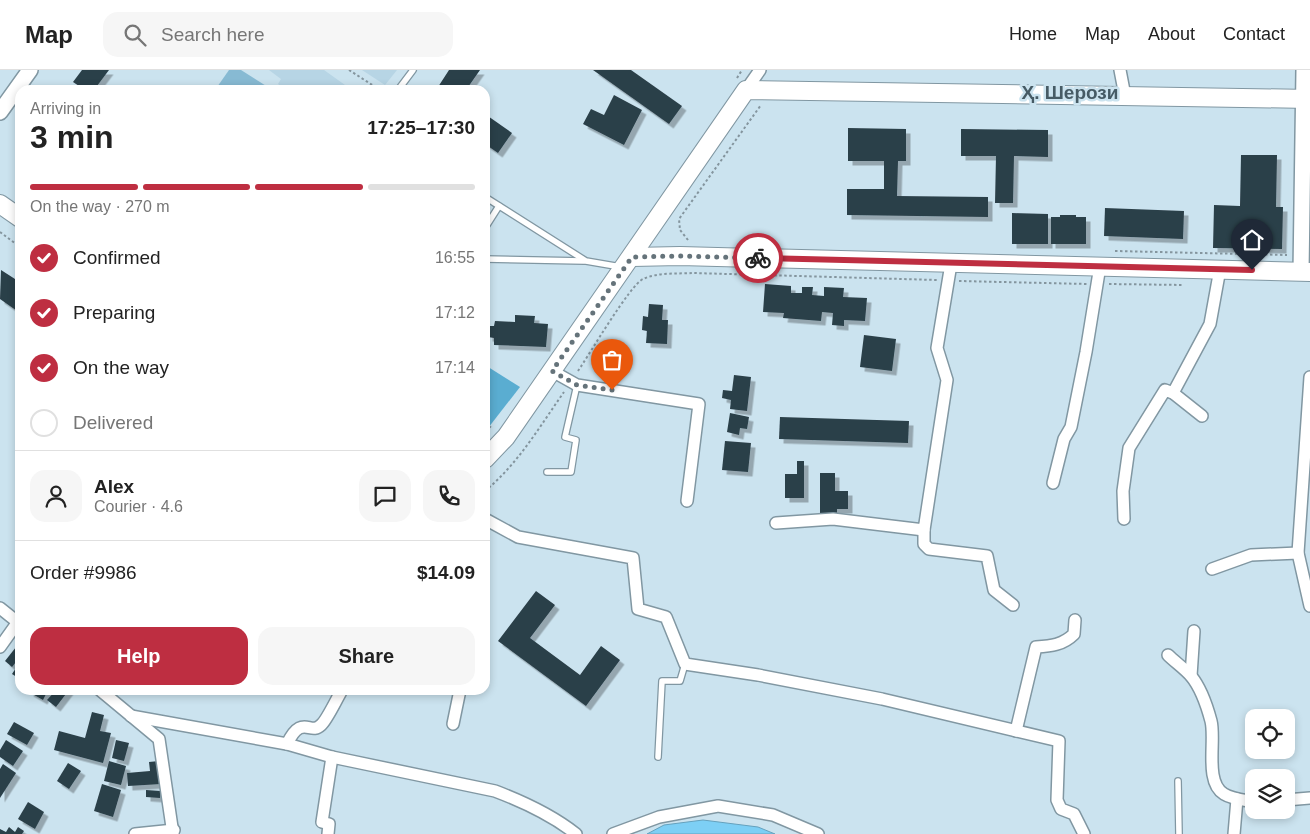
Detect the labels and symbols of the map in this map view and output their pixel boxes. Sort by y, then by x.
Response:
district label: Ҳ. Шерози [1022,82,1118,103]
pin [1231,219,1273,270]
courier [733,233,783,283]
pin [591,339,633,390]

